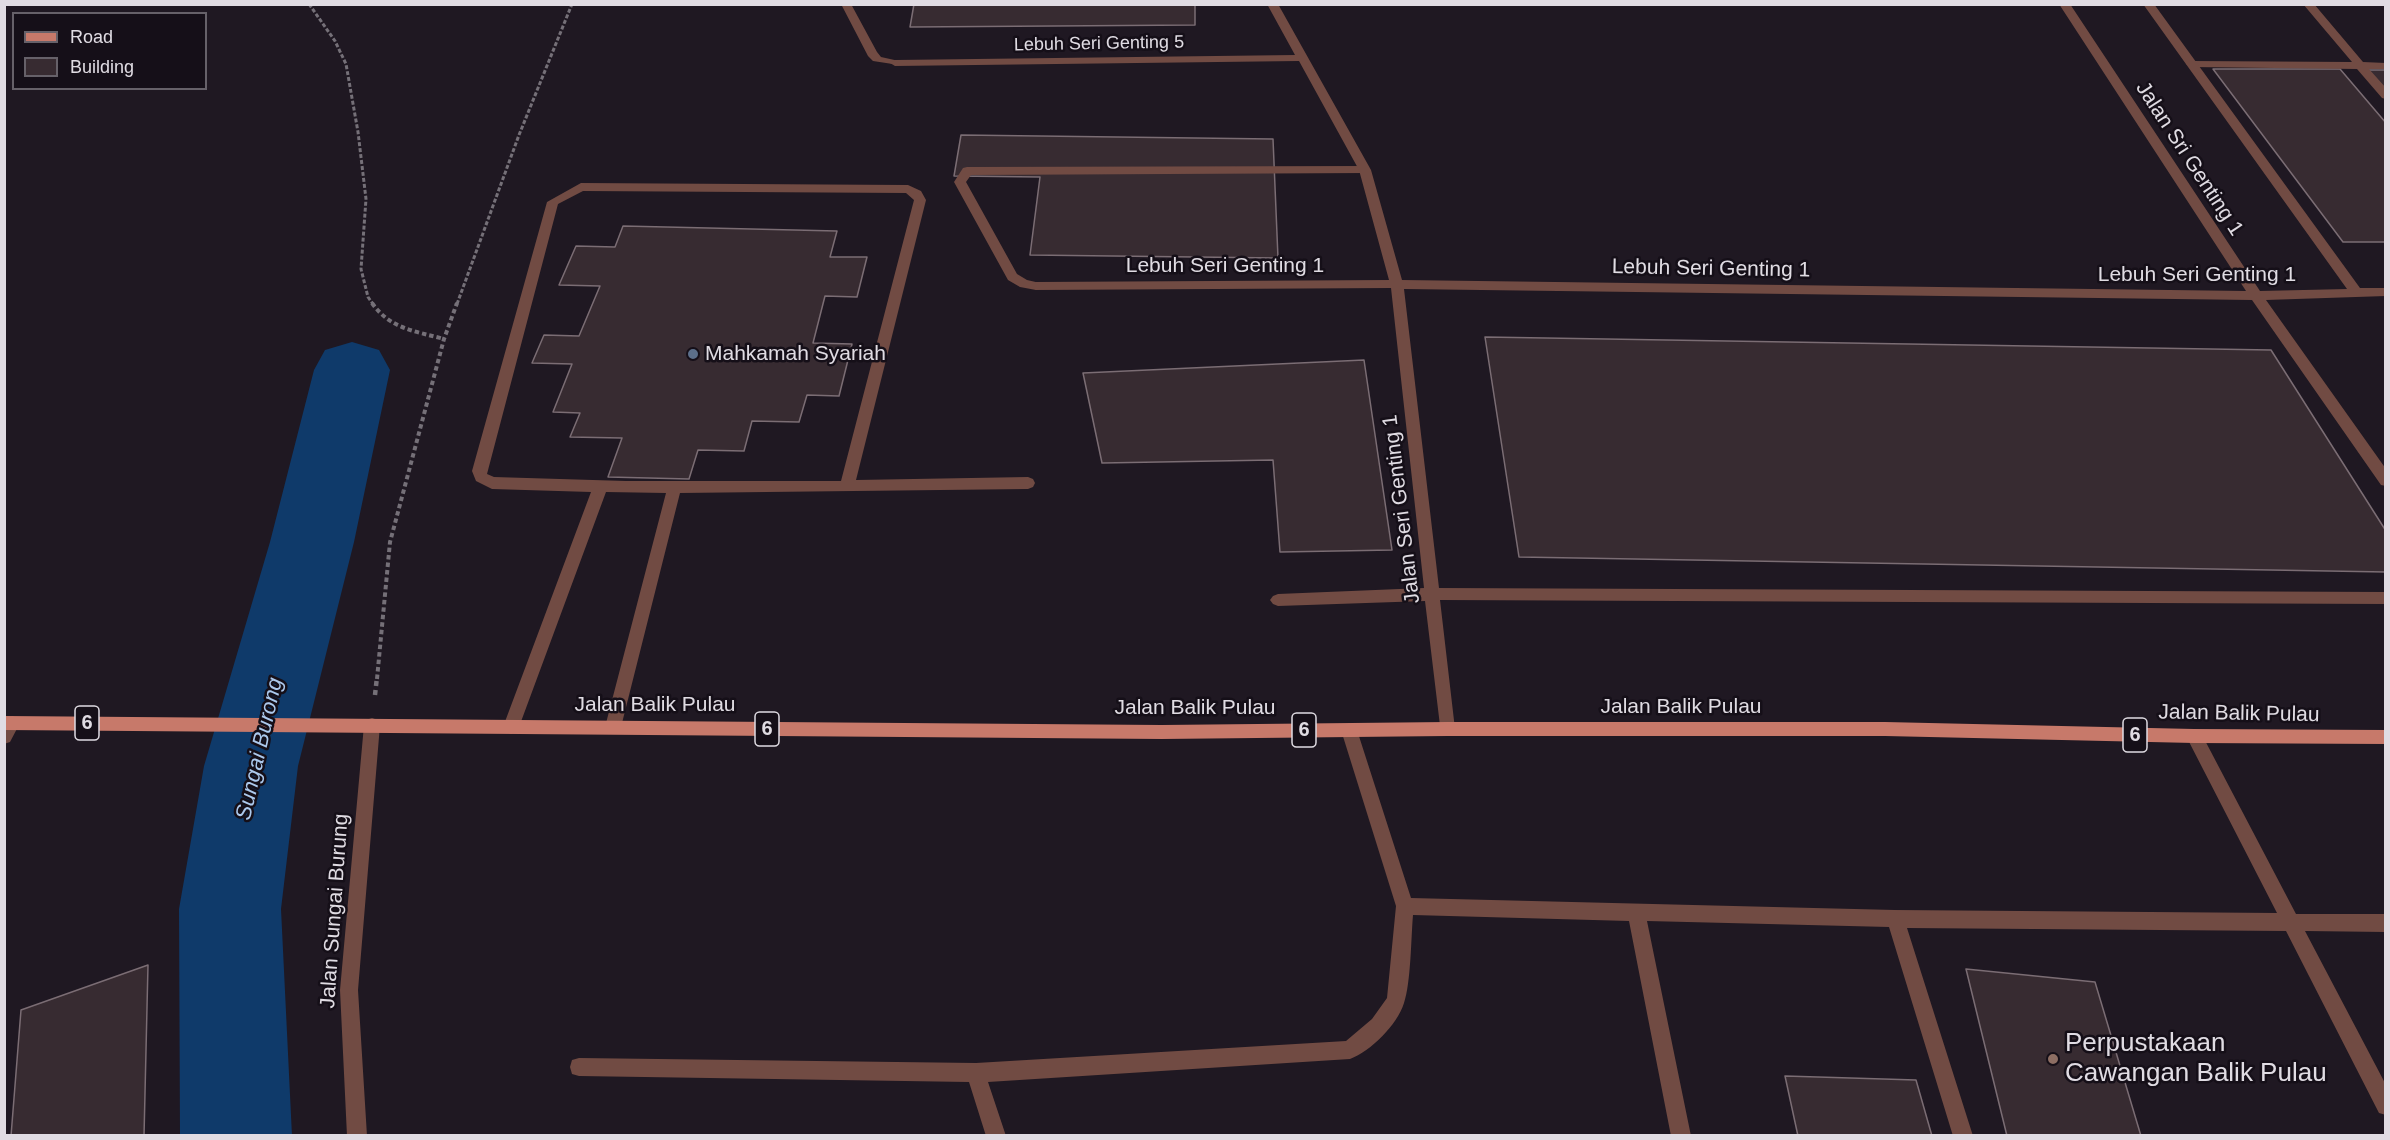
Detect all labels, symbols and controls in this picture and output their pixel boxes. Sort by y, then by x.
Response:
legend [12,12,207,90]
text: Road [70,27,113,47]
street label: Lebuh Seri Genting 5 [1014,32,1184,56]
text: Building [70,57,134,77]
street label: Jalan Sri Genting 1 [2130,77,2248,241]
street label: Lebuh Seri Genting 1 [1126,253,1324,279]
street label: Lebuh Seri Genting 1 [1612,255,1810,283]
street label: Lebuh Seri Genting 1 [2098,262,2296,288]
place label: Mahkamah Syariah [705,341,886,367]
marker: Mahkamah Syariah [686,347,700,361]
street label: Jalan Seri Genting 1 [1378,413,1426,605]
water label: Sungai Burong [231,675,289,823]
street label: Jalan Balik Pulau [574,692,736,718]
street label: Jalan Balik Pulau [1600,694,1762,720]
street label: Jalan Balik Pulau [1114,695,1276,721]
street label: Jalan Balik Pulau [2158,700,2320,728]
road number: 6 [75,706,99,740]
road number: 6 [755,712,779,746]
road number: 6 [1292,713,1316,747]
road number: 6 [2123,718,2147,752]
street label: Jalan Sungai Burung [316,813,354,1009]
place label: Perpustakaan Cawangan Balik Pulau [2065,1028,2327,1090]
marker: Perpustakaan Cawangan Balik Pulau [2046,1052,2060,1066]

